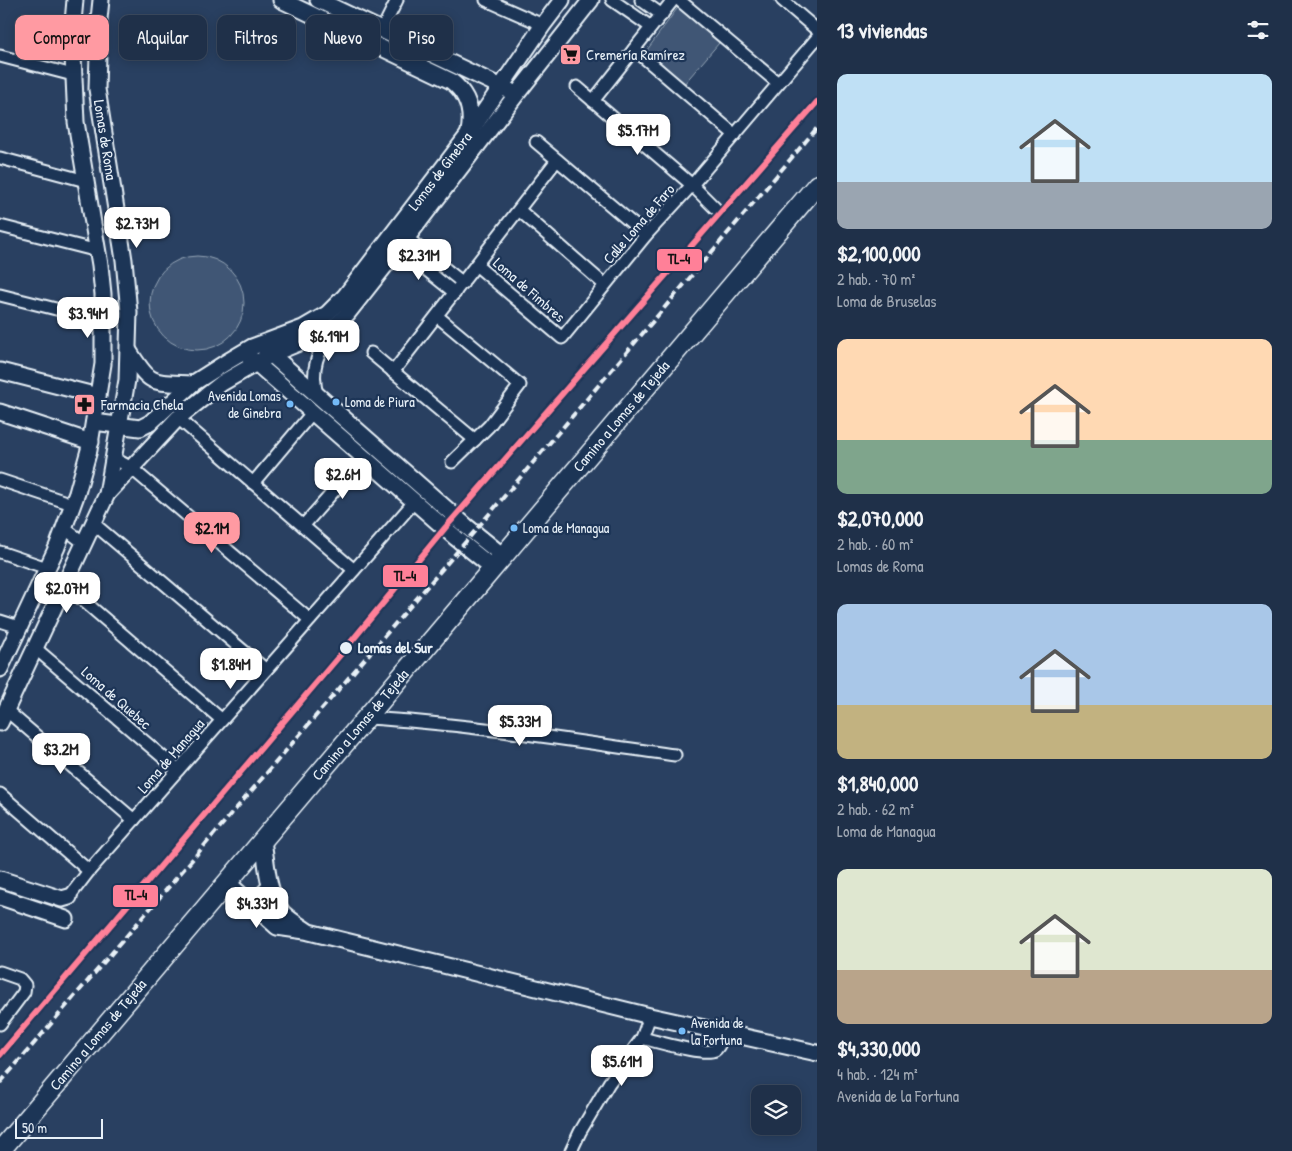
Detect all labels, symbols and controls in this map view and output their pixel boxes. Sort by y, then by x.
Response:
chip: Comprar [15,15,109,60]
chip: Alquilar [119,15,207,60]
chip: Filtros [217,15,296,60]
chip: Nuevo [306,15,380,60]
chip: Piso [390,15,453,60]
text: 13 viviendas [837,16,927,45]
icon: filters [1244,16,1272,44]
supermarket icon: Cremería Ramírez [558,43,582,67]
place label: Cremería Ramírez [586,44,686,65]
street label: Lomas de Roma [89,98,122,182]
icon: home [1010,106,1100,196]
pin: $5.17M [597,114,679,156]
text: $5.17M [617,119,659,141]
street label: Lomas de Ginebra [403,127,477,214]
street label: Calle Loma de Faro [598,179,679,268]
pin: $2.73M [96,206,178,249]
text: $2.73M [115,212,159,234]
pin: $2.31M [378,238,460,281]
text: $2,100,000 [837,239,921,268]
text: $2.31M [398,244,440,266]
line badge: TL-4 [656,248,703,272]
text: TL-4 [667,249,691,268]
street label: Loma de Fimbres [489,252,570,327]
text: 2 hab. · 70 m² [837,268,915,290]
text: Loma de Bruselas [837,290,936,312]
pin: $3.94M [47,296,129,339]
text: $3.94M [68,302,108,324]
pin: $6.19M [288,320,370,362]
text: $6.19M [309,325,349,347]
street label: Camino a Lomas de Tejeda [568,356,674,476]
icon: home [1010,371,1100,461]
place label: Avenida Lomas de Ginebra [208,386,282,422]
place label: Loma de Piura [345,392,415,411]
pharmacy icon: Farmacia Chela [73,393,97,417]
place label: Farmacia Chela [100,394,183,415]
marker: Loma de Piura [331,397,341,407]
marker: Avenida Lomas de Ginebra [285,399,295,409]
pin: $2.6M [308,458,378,500]
text: $2.6M [326,463,360,485]
text: $2,070,000 [837,504,923,533]
pin: $2.1M [177,512,247,554]
text: $2.1M [195,517,229,539]
place label: Loma de Managua [523,518,610,538]
marker: Loma de Managua [509,523,519,533]
text: 2 hab. · 60 m² [837,533,914,555]
text: Lomas de Roma [837,555,924,577]
line badge: TL-4 [382,564,429,588]
text: TL-4 [393,566,417,585]
pin: $2.07M [26,572,108,614]
text: $2.07M [45,577,89,599]
icon: home [1010,636,1100,726]
place label: Lomas del Sur [358,637,433,658]
marker: Lomas del Sur [338,640,354,656]
pin: $1.84M [190,648,272,690]
text: $1.84M [211,653,251,675]
street label: Loma de Quebec [77,661,156,734]
street label: Camino a Lomas de Tejeda [307,664,413,785]
pin: $5.33M [479,704,561,747]
text: $5.33M [499,710,541,732]
street label: Loma de Managua [132,714,209,797]
pin: $3.2M [26,732,96,775]
text: $3.2M [43,738,79,760]
text: $1,840,000 [837,769,918,798]
text: 2 hab. · 62 m² [837,798,914,820]
text: Loma de Managua [837,820,936,842]
line badge: TL-4 [112,884,159,908]
text: TL-4 [124,885,148,904]
pin: $4.33M [216,886,298,929]
text: $4.33M [236,892,278,914]
icon: home [1010,901,1100,991]
street label: Camino a Lomas de Tejeda [45,974,151,1095]
place label: Avenida de la Fortuna [691,1013,744,1049]
marker: Avenida de la Fortuna [677,1026,687,1036]
text: $4,330,000 [837,1034,920,1063]
pin: $5.61M [581,1044,663,1087]
text: $5.61M [602,1050,642,1072]
text: 4 hab. · 124 m² [837,1063,918,1085]
map controls [751,1085,801,1135]
button: layers [751,1085,801,1135]
text: Avenida de la Fortuna [837,1085,959,1107]
scale bar [15,1116,102,1139]
text: 50 m [22,1118,47,1137]

